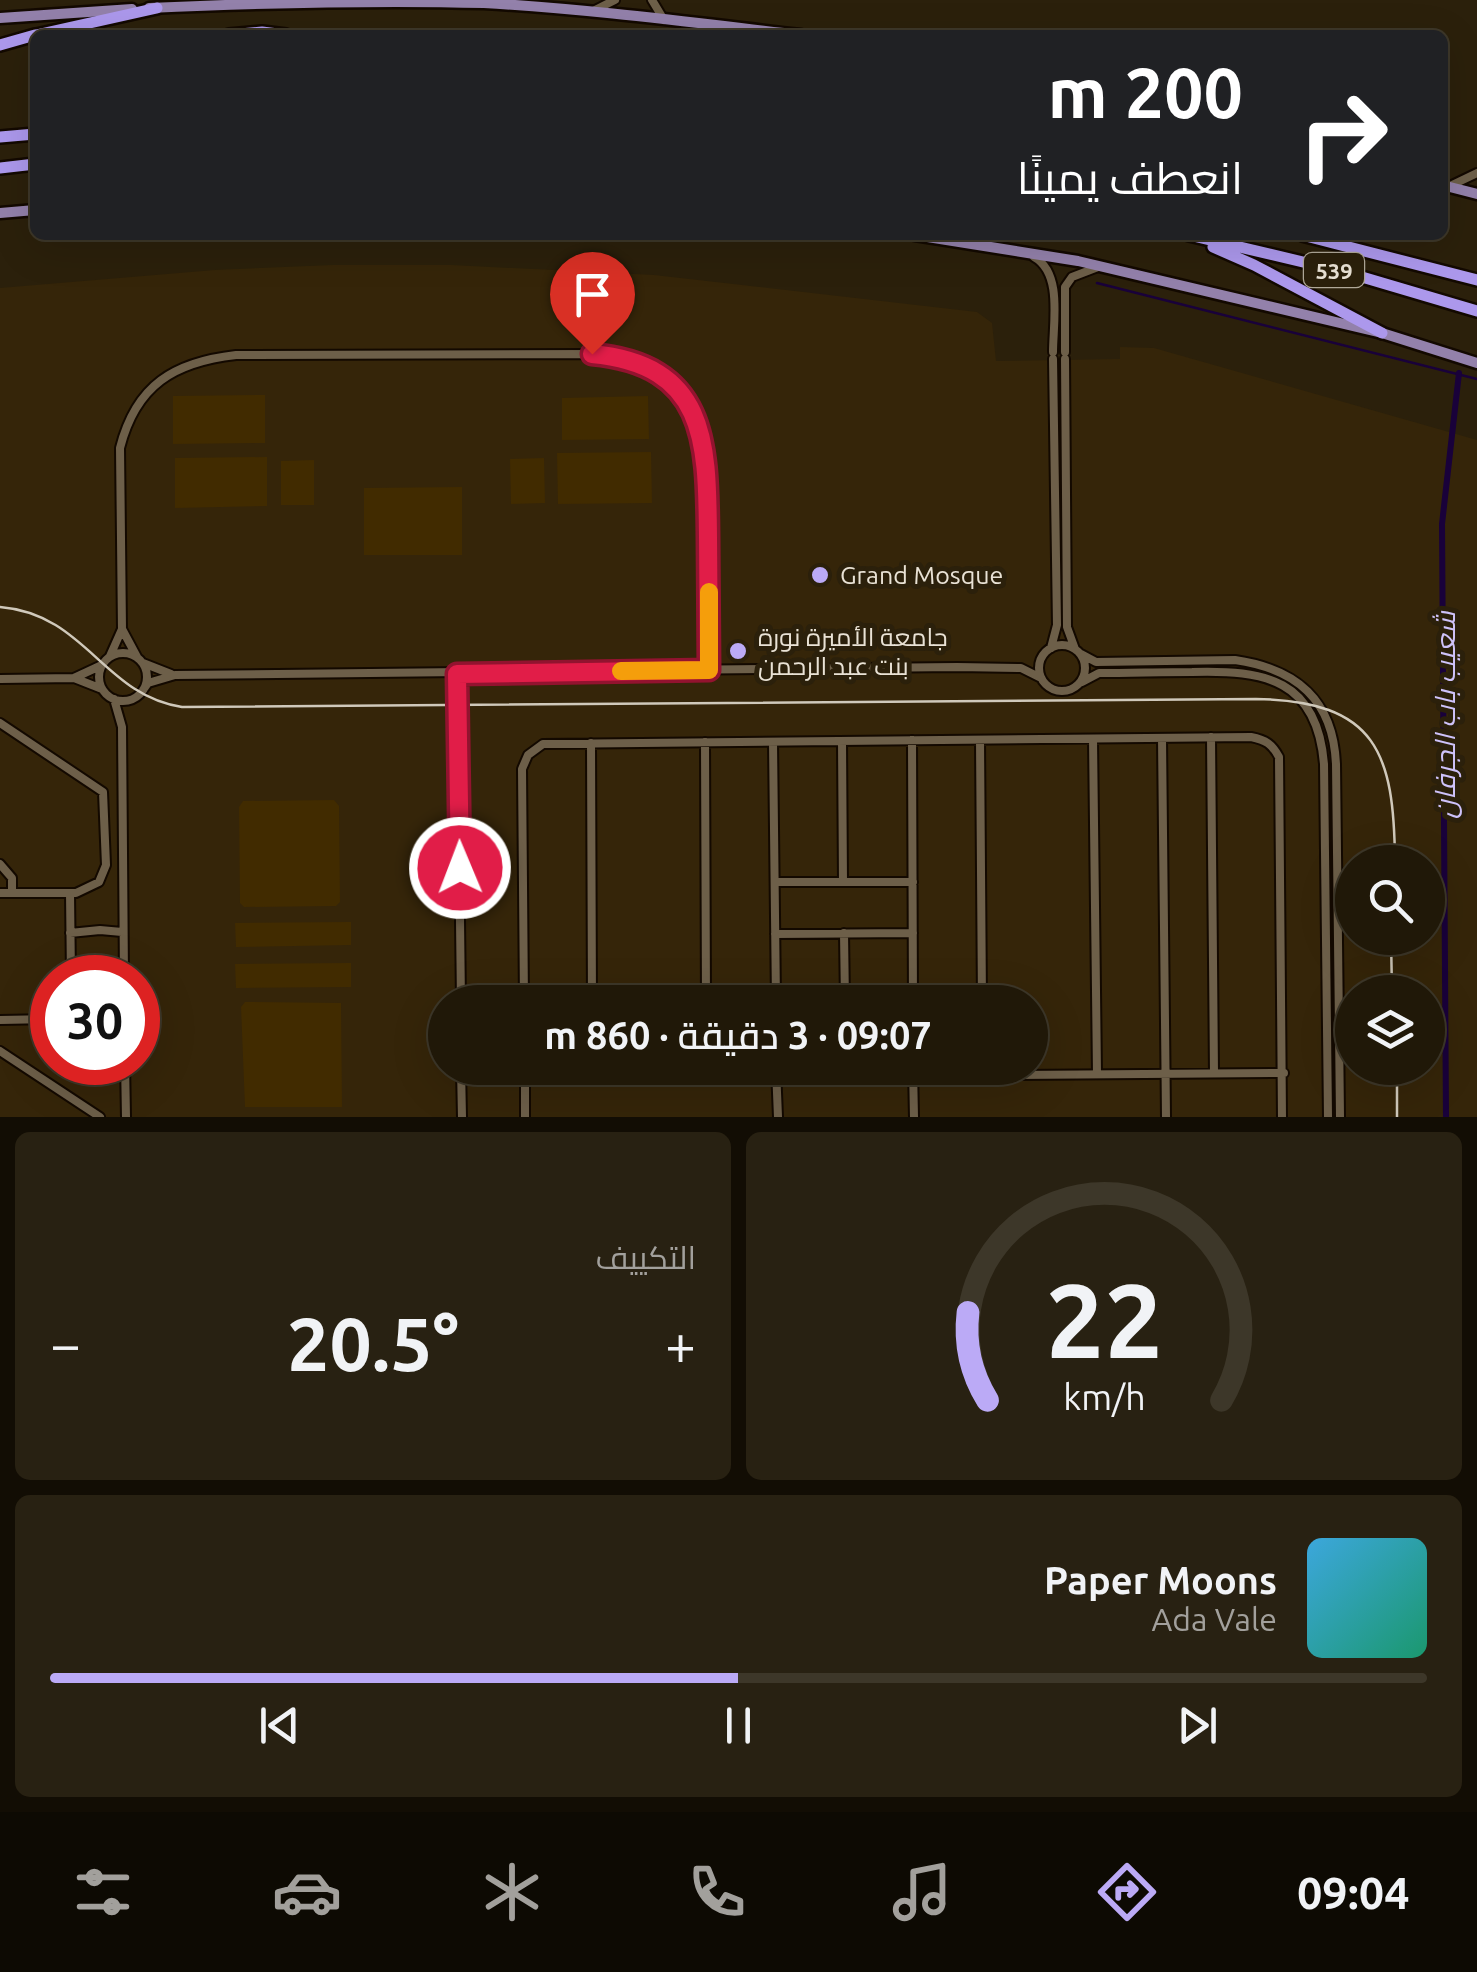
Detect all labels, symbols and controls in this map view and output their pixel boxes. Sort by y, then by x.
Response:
text: 200 m [1048,53,1243,131]
icon: right [1278,70,1408,200]
text: انعطف يمينًا [1017,152,1243,203]
pin [550,252,635,355]
road number: 539 [1304,253,1364,287]
icon: arrive [565,267,620,322]
place label: Grand Mosque [840,561,1003,589]
marker: Grand Mosque [809,564,831,586]
water label: شعيب باب الجرفان [1429,610,1462,819]
place label: جامعة الأميرة نورة بنت عبد الرحمن [758,623,948,681]
marker: جامعة الأميرة نورة بنت عبد الرحمن [727,640,749,662]
position arrow [408,816,512,920]
map controls [1335,845,1445,1085]
button: search [1335,845,1445,955]
speed limit sign: 30 [30,955,160,1085]
button: layers [1335,975,1445,1085]
text: 09:07 · 3 دقيقة · 860 m [544,1014,932,1056]
text: التكييف [596,1239,696,1275]
text: 22 [1045,1261,1163,1378]
text: 20.5° [287,1301,459,1385]
text: − [50,1313,81,1374]
text: + [665,1313,696,1374]
text: km/h [1063,1377,1145,1417]
text: Paper Moons [1044,1559,1277,1601]
text: Ada Vale [1151,1601,1277,1637]
icon: previous [252,1698,307,1753]
icon: pause [711,1698,766,1753]
icon: next [1170,1698,1225,1753]
icon: filters [68,1857,138,1927]
icon: car [272,1857,342,1927]
icon: climate [477,1857,547,1927]
icon: phone [682,1857,752,1927]
icon: music [887,1857,957,1927]
icon: directions [1092,1857,1162,1927]
text: 09:04 [1297,1867,1410,1918]

